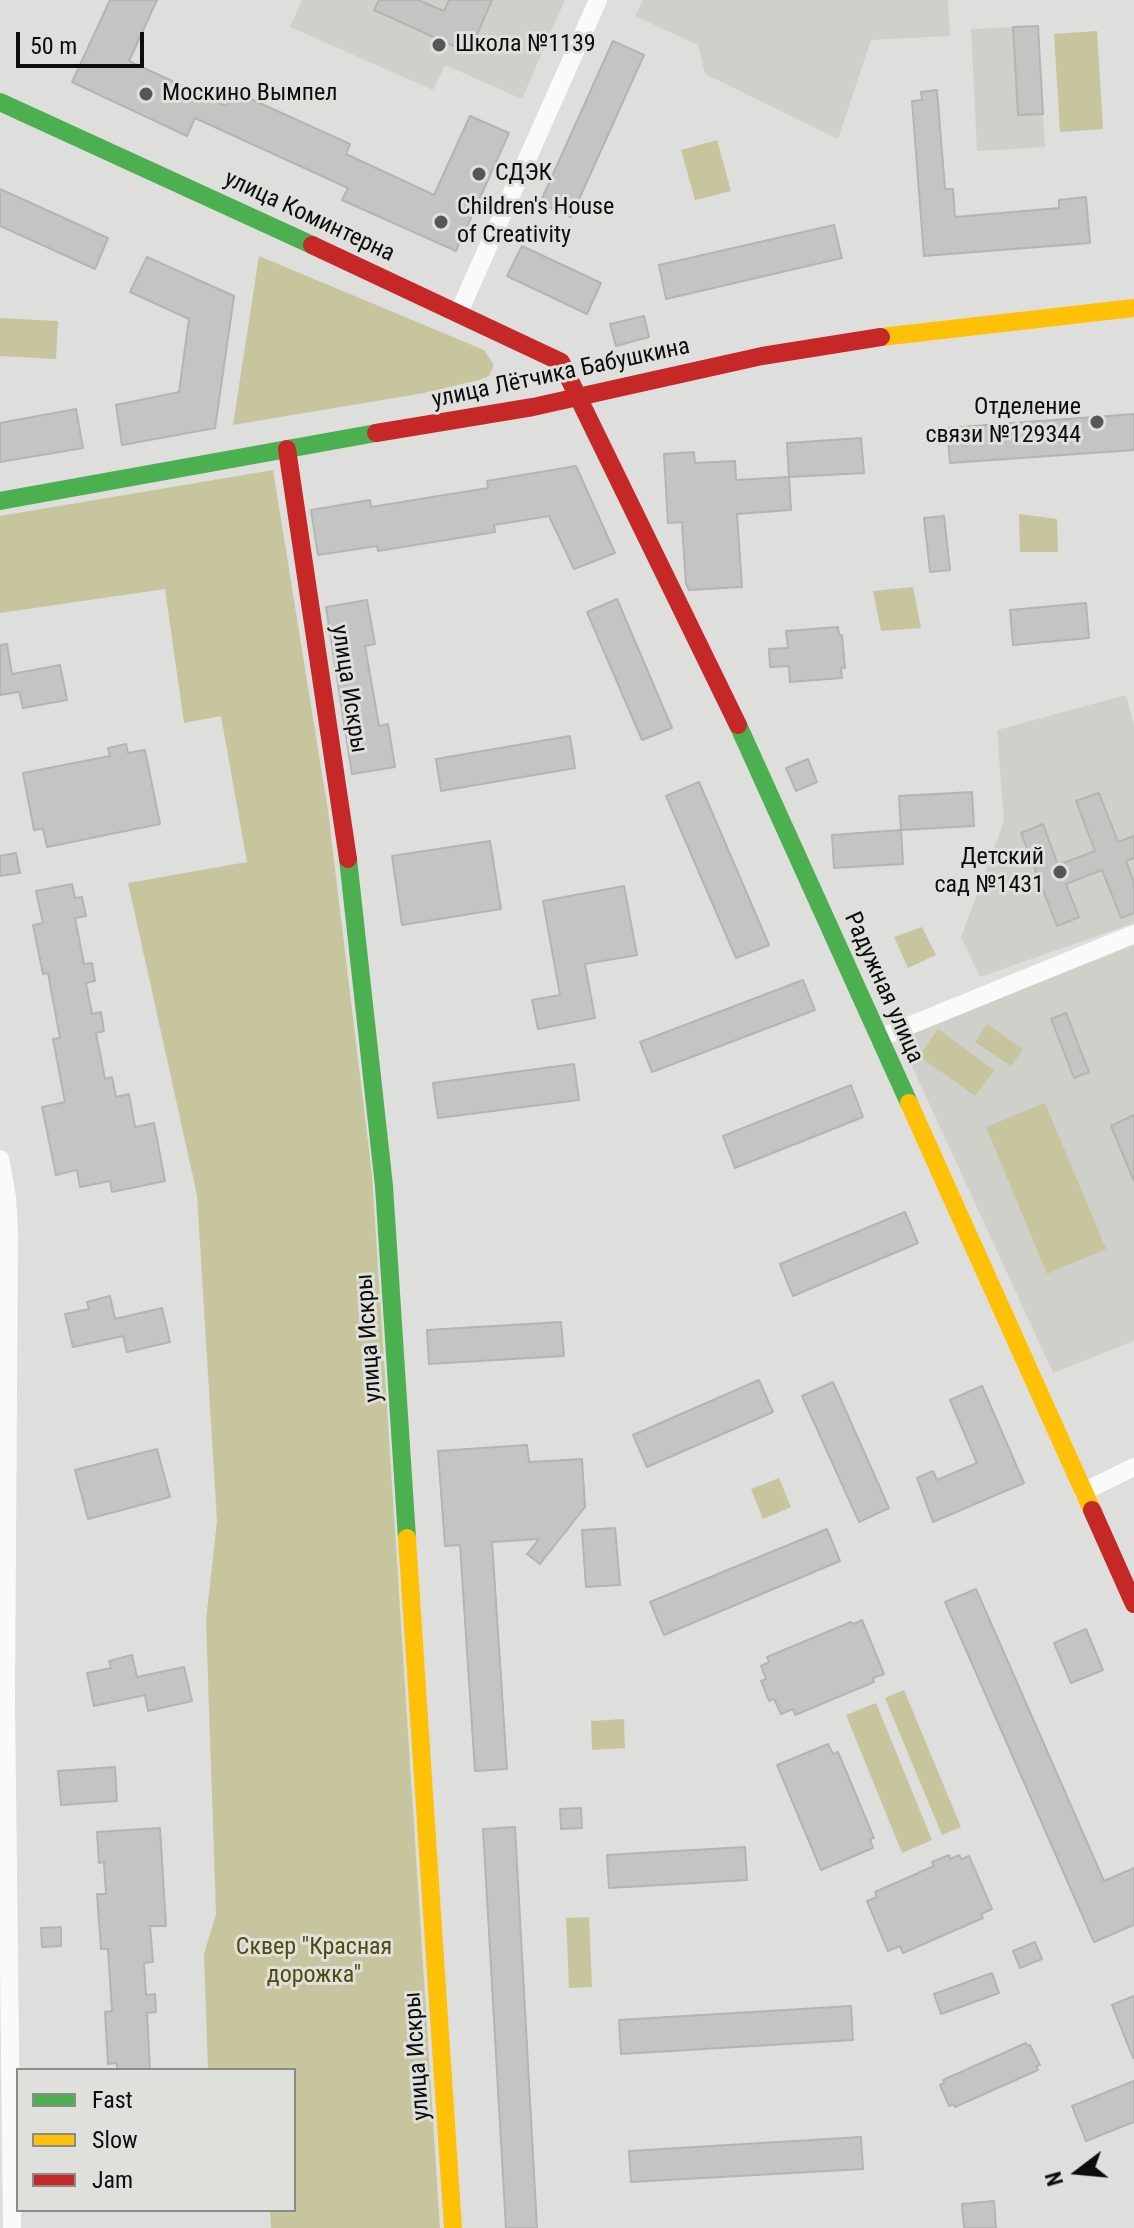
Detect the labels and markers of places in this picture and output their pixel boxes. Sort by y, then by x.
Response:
place label: Школа №1139 [455,31,596,59]
marker: Школа №1139 [430,36,448,54]
place label: Москино Вымпел [162,80,337,108]
marker: Москино Вымпел [137,85,155,103]
place label: СДЭК [495,160,552,188]
marker: СДЭК [470,165,488,183]
place label: Children's House of Creativity [457,194,614,250]
marker: Children's House of Creativity [432,213,450,231]
place label: Отделение связи №129344 [925,394,1081,450]
marker: Отделение связи №129344 [1088,413,1106,431]
place label: Детский сад №1431 [934,844,1044,900]
marker: Детский сад №1431 [1051,863,1069,881]

